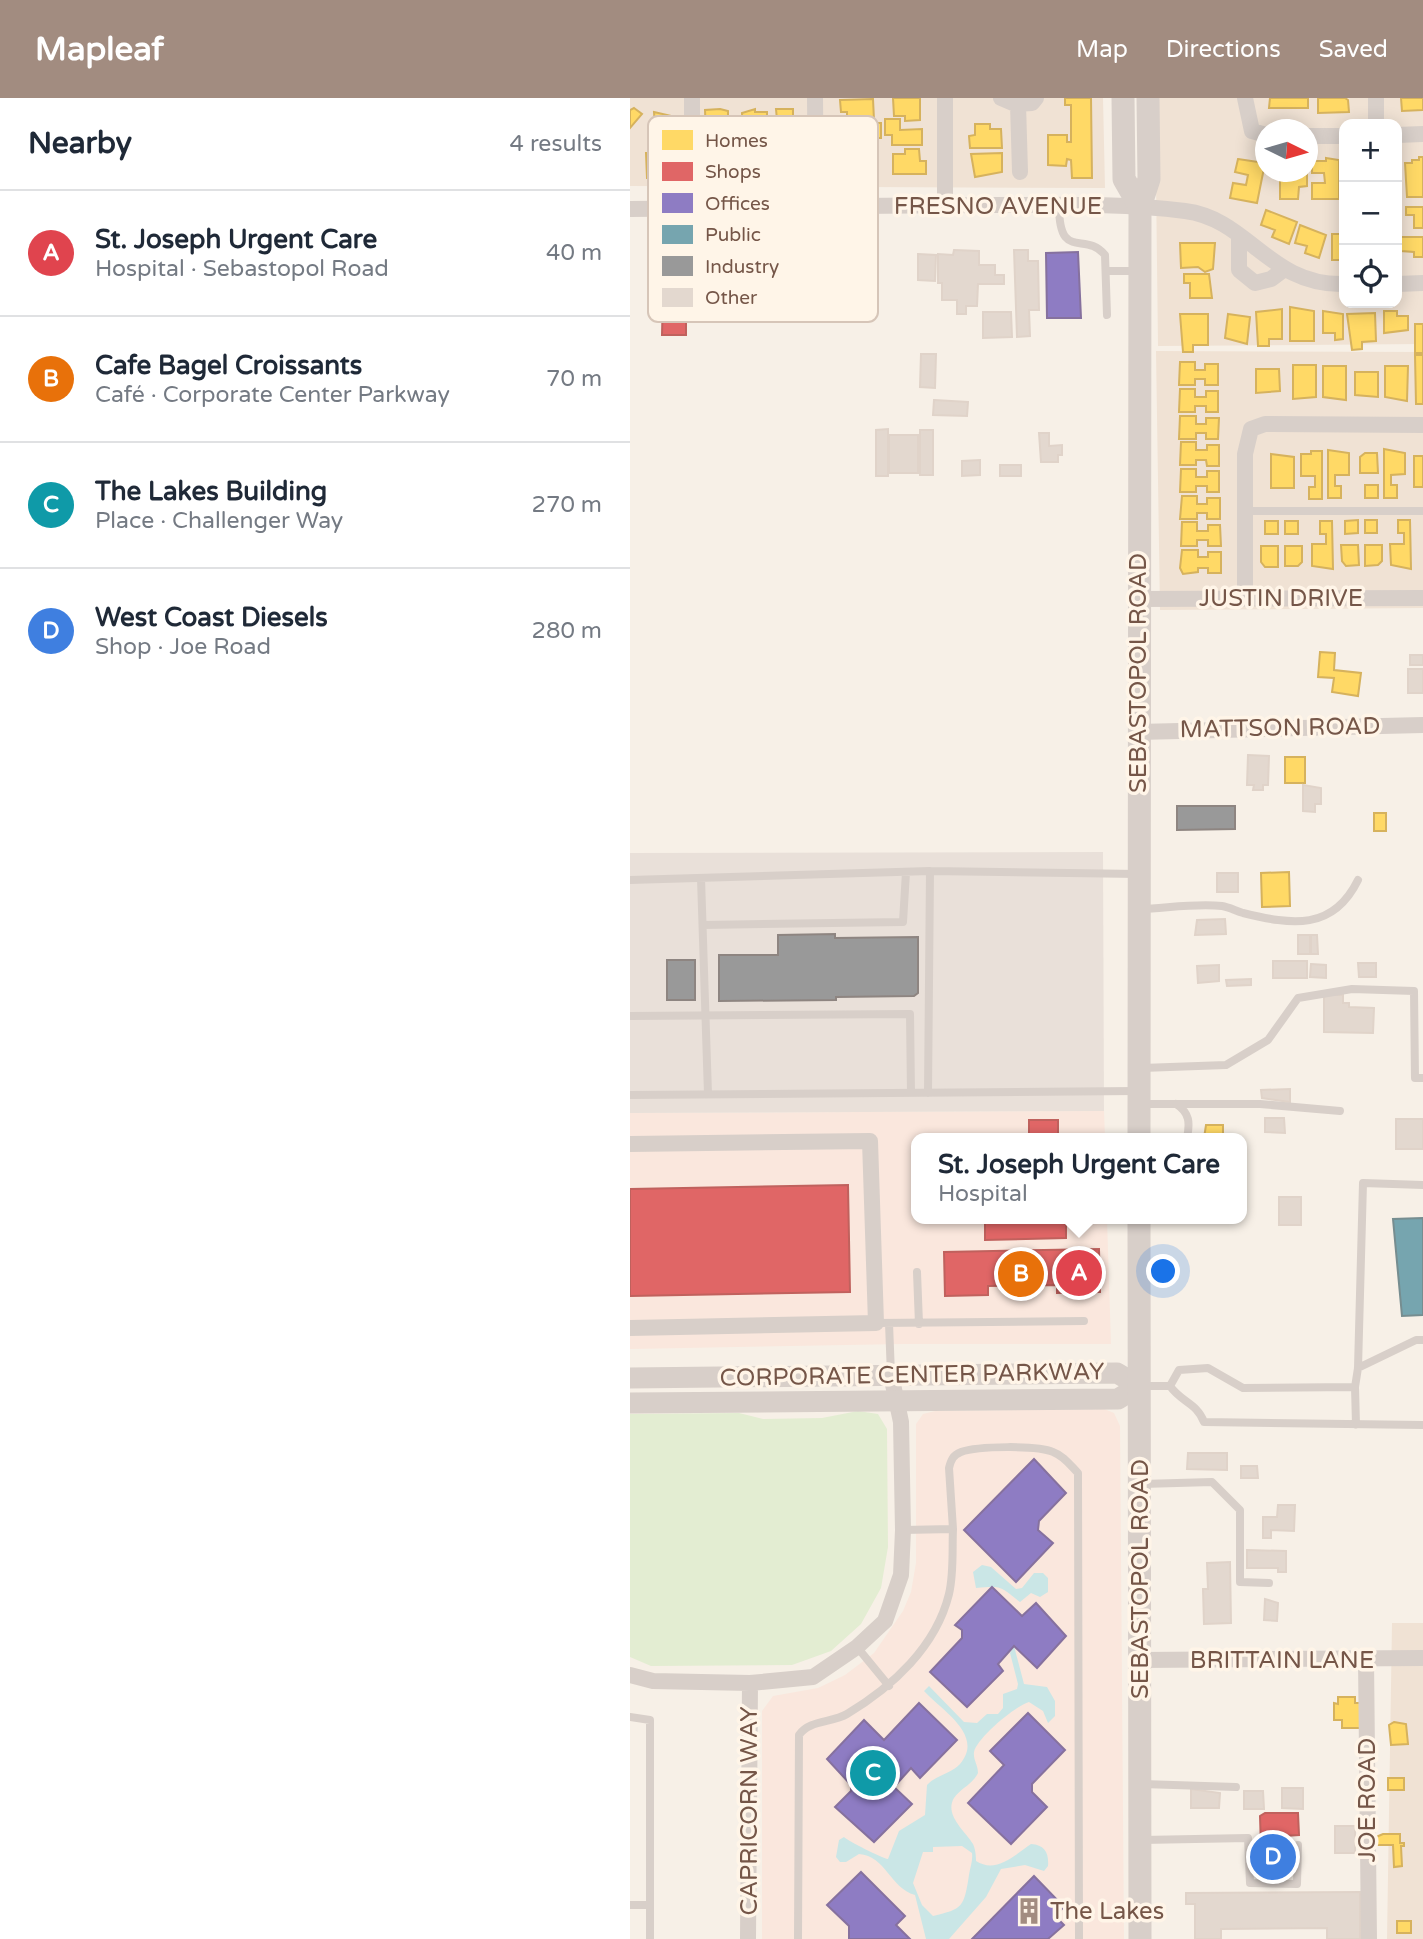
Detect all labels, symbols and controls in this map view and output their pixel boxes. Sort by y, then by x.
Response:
text: Mapleaf [35,30,164,69]
text: Map [1076,35,1128,64]
text: Directions [1166,35,1281,64]
text: Saved [1319,35,1388,64]
legend [648,116,878,322]
north arrow [1255,119,1318,182]
map controls [1339,119,1402,308]
button: + [1339,119,1402,182]
text: Nearby [28,125,132,162]
text: 4 results [509,130,602,158]
text: Homes [705,130,768,152]
text: Shops [705,161,761,183]
button: − [1339,182,1402,245]
street label: FRESNO AVENUE [894,192,1102,221]
text: Offices [705,193,770,215]
text: St. Joseph Urgent Care [95,224,377,255]
text: Public [705,224,761,246]
text: A [42,239,60,267]
text: 40 m [546,239,602,267]
button: locate [1339,245,1402,308]
text: Hospital · Sebastopol Road [95,255,389,283]
text: Industry [705,256,779,278]
text: Other [705,287,758,309]
text: Cafe Bagel Croissants [95,350,362,381]
text: B [43,365,59,393]
text: 70 m [546,365,602,393]
text: Café · Corporate Center Parkway [95,381,450,409]
text: The Lakes Building [95,476,327,507]
text: C [43,491,59,519]
text: 270 m [532,491,602,519]
text: Place · Challenger Way [95,507,343,535]
street label: SEBASTOPOL ROAD [1124,553,1153,793]
street label: JUSTIN DRIVE [1199,584,1363,613]
text: West Coast Diesels [95,602,328,633]
text: D [42,617,60,645]
text: 280 m [532,617,602,645]
text: Shop · Joe Road [95,633,271,661]
street label: MATTSON ROAD [1179,712,1381,744]
popup [911,1133,1247,1224]
text: St. Joseph Urgent Care [938,1149,1220,1180]
text: Hospital [938,1180,1028,1208]
pin: A [1056,1247,1102,1299]
pin: B [998,1248,1044,1300]
your location [1146,1254,1180,1288]
street label: CORPORATE CENTER PARKWAY [719,1357,1105,1393]
street label: SEBASTOPOL ROAD [1126,1459,1155,1699]
street label: BRITTAIN LANE [1190,1646,1374,1675]
street label: CAPRICORN WAY [735,1707,764,1916]
street label: JOE ROAD [1353,1738,1382,1862]
pin: C [850,1747,896,1799]
pin: D [1250,1831,1296,1883]
building icon: The Lakes [1014,1896,1044,1926]
place label: The Lakes [1050,1897,1164,1926]

